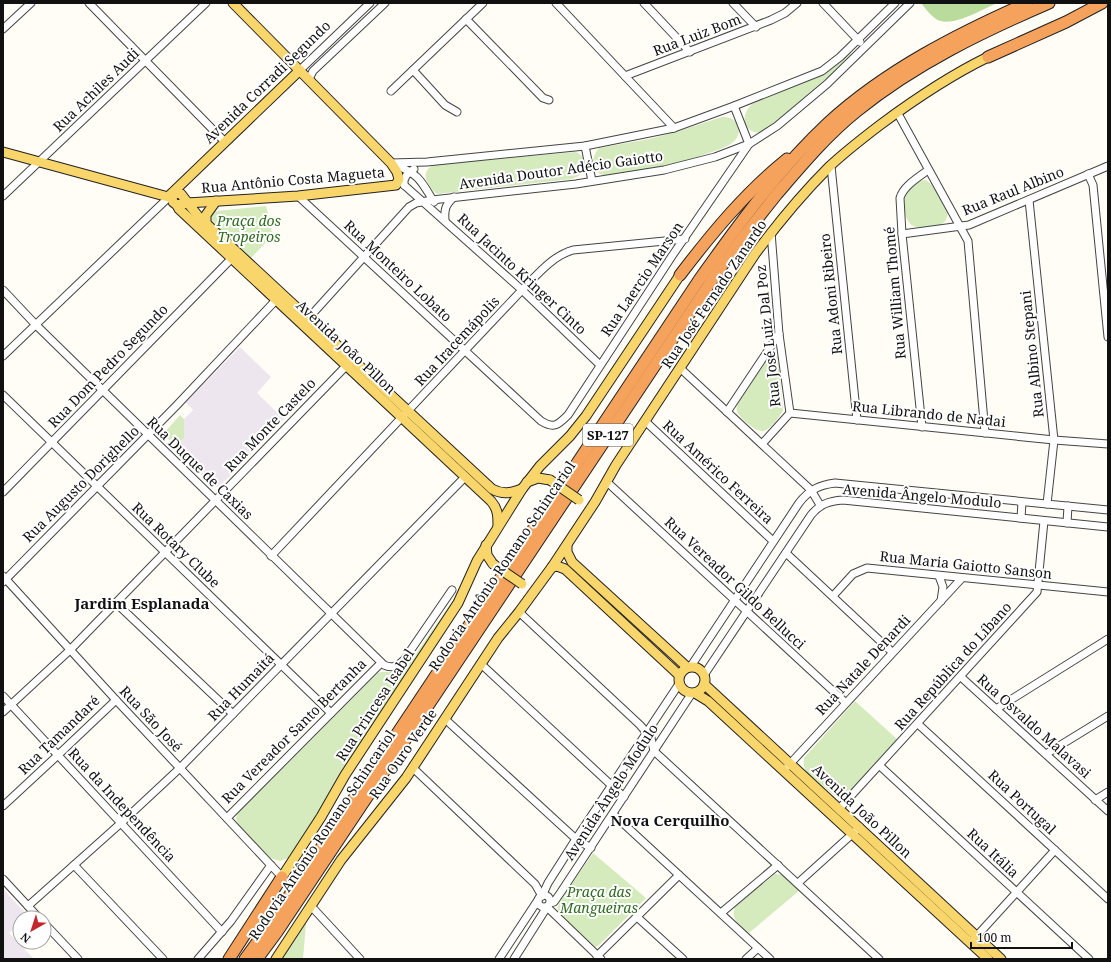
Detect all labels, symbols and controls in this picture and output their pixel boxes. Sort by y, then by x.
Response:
street label: Rua Luiz Bom [650,9,744,60]
street label: Avenida Corradi Segundo [199,16,334,147]
street label: Rua Achiles Audi [48,43,143,136]
street label: Avenida Doutor Adécio Gaiotto [458,146,664,193]
street label: Rua Antônio Costa Magueta [201,162,386,197]
street label: Rua Raul Albino [959,162,1066,220]
street label: Rua Jacinto Kringer Cinto [454,209,591,338]
park label: Praça dos Tropeiros [216,211,282,246]
street label: Rua Monteiro Lobato [340,215,457,326]
street label: Rua José Fernado Zanardo [657,216,771,372]
street label: Rua Laercio Marson [596,218,687,340]
street label: Rua William Thomé [879,226,910,360]
street label: Rua Adoni Ribeiro [815,232,846,356]
street label: Rua José Luiz Dal Poz [751,264,784,408]
street label: Rua Albino Stepani [1015,289,1048,419]
street label: Rua Iracemápolis [410,292,503,390]
street label: Avenida João Pillon [292,295,400,398]
street label: Rua Dom Pedro Segundo [44,300,172,432]
street label: Rua Monte Castelo [220,374,319,476]
street label: Rua Librando de Nadai [851,396,1007,431]
street label: Rua Duque de Caxias [143,412,257,523]
street label: Rua Américo Ferreira [659,415,778,528]
street label: Rua Augusto Dorighello [18,421,143,546]
road number: SP-127 [583,424,633,446]
street label: Rodovia Antônio Romano Schincariol [424,456,580,674]
street label: Avenida Ângelo Modulo [842,479,1002,512]
street label: Rua Rotary Clube [128,498,225,592]
street label: Rua Vereador Gildo Bellucci [661,512,810,653]
street label: Rua Maria Gaiotto Sanson [879,546,1053,583]
district label: Jardim Esplanada [73,593,210,613]
street label: Rua República do Líbano [890,597,1015,734]
street label: Rua Natale Denardi [811,610,914,719]
street label: Rua Princesa Isabel [331,644,418,764]
street label: Rua Humaitá [203,648,278,725]
street label: Rua Vereador Santo Bertanha [217,654,370,807]
street label: Rua Osvaldo Malavasi [973,669,1096,782]
street label: Rua São José [116,682,187,756]
street label: Rua Tamandaré [14,691,104,778]
street label: Rua Ouro Verde [364,705,441,803]
street label: Avenida Ângelo Modulo [559,720,662,864]
street label: Rodovia Antônio Romano Schincariol [244,725,400,943]
street label: Rua da Independência [64,744,180,866]
street label: Avenida João Pillon [808,759,916,862]
street label: Rua Portugal [984,765,1061,838]
district label: Nova Cerquilho [611,810,729,830]
street label: Rua Itália [963,824,1023,882]
park label: Praça das Mangueiras [559,882,638,917]
north arrow [12,910,52,950]
scale bar [971,924,1072,950]
text: N [17,929,33,947]
text: 100 m [977,929,1012,946]

